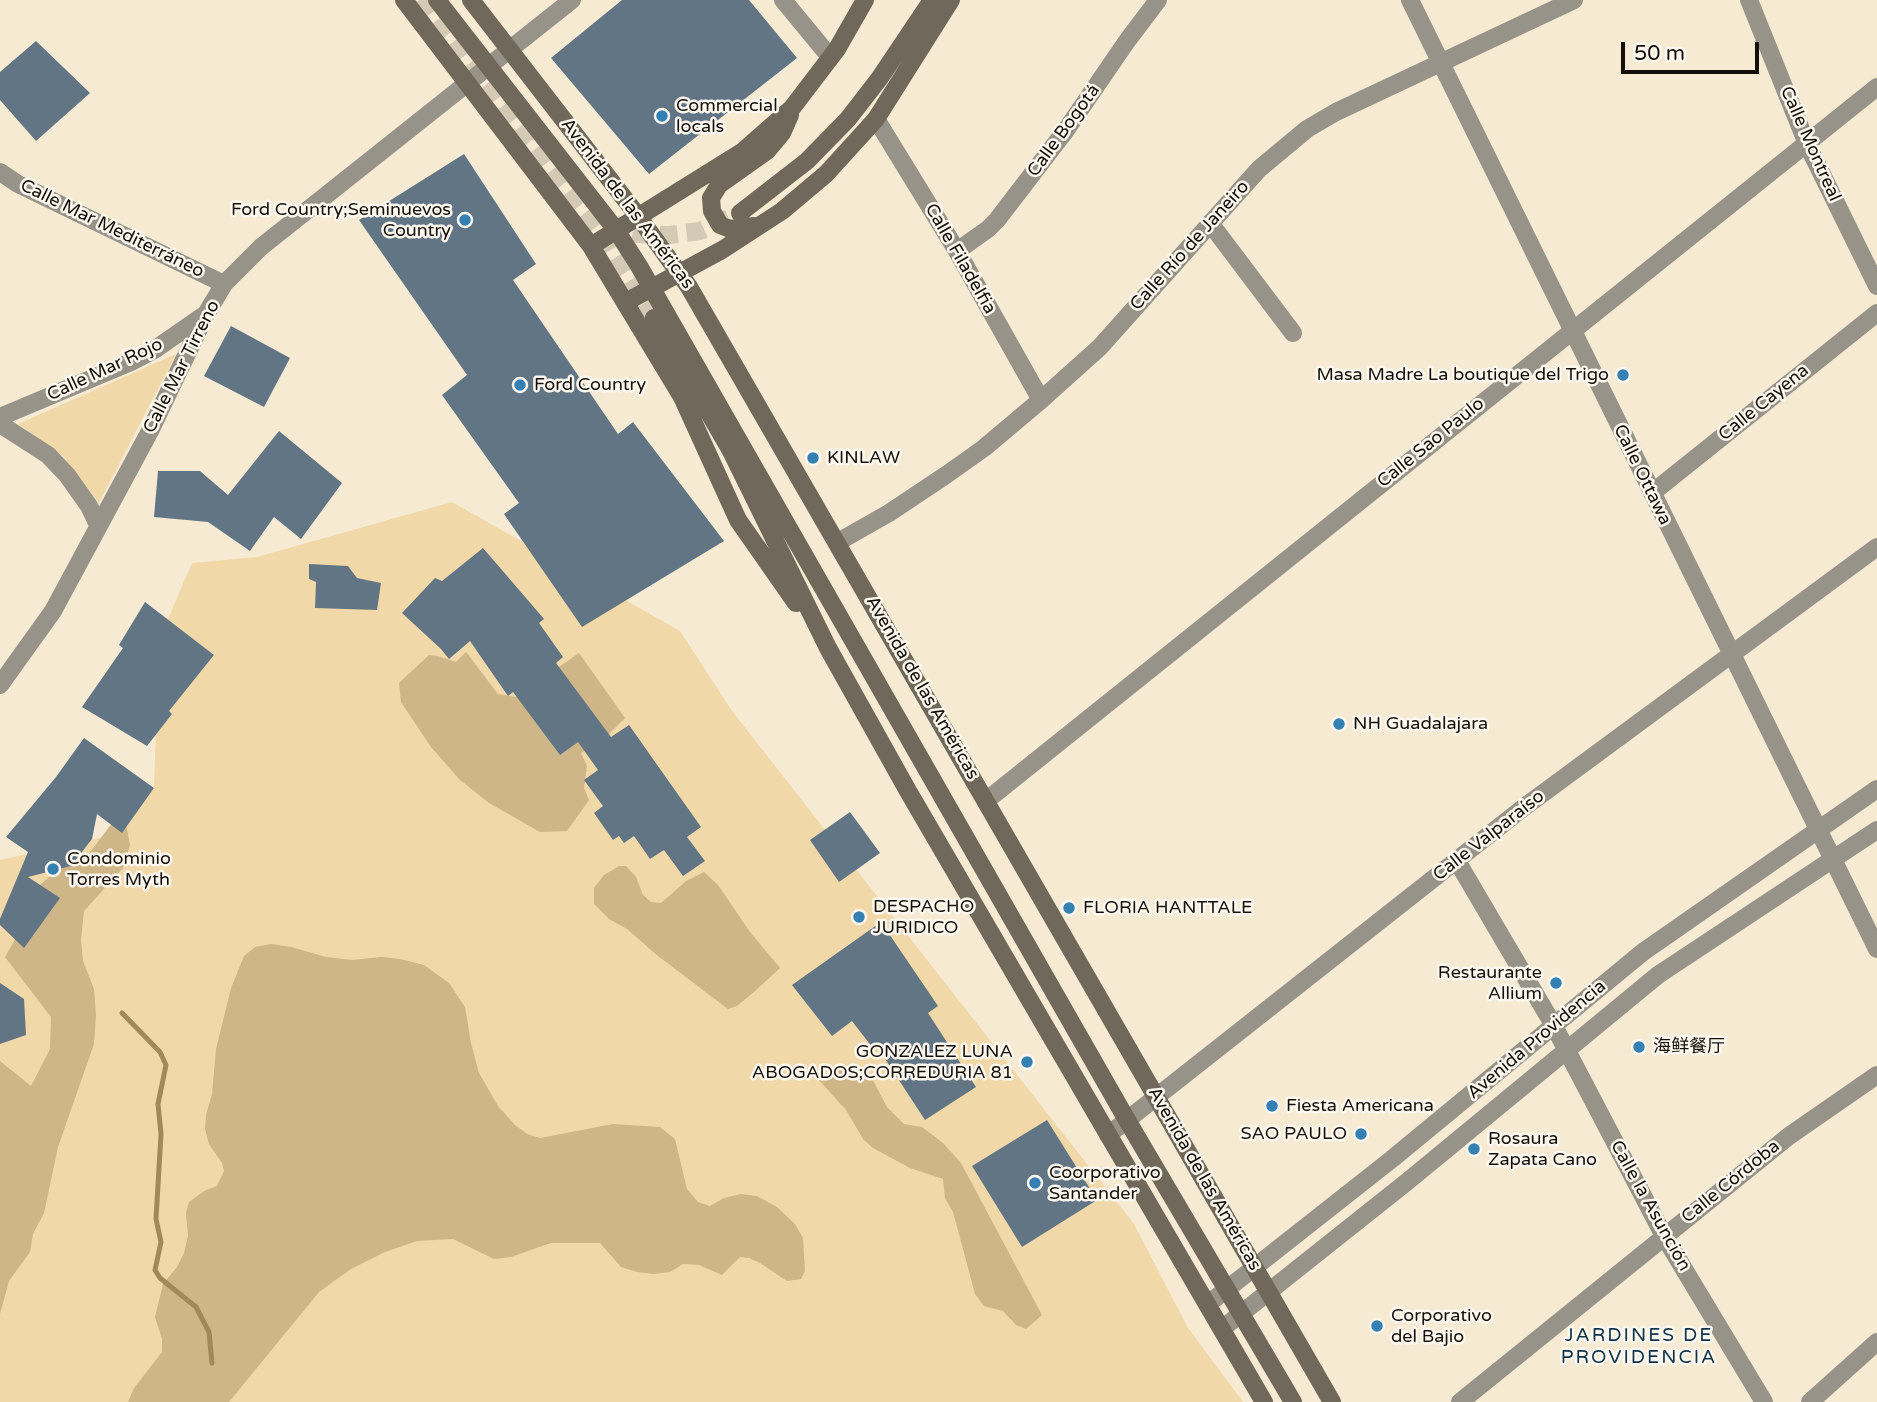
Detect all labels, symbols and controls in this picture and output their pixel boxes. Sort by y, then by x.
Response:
scale bar [1625,28,1763,72]
text: 50 m [1634,41,1685,66]
street label: Calle Bogotá [1023,81,1105,181]
street label: Calle Montreal [1775,83,1845,205]
place label: Commercial locals [676,95,778,138]
marker: Commercial locals [654,108,670,124]
street label: Avenida de las Américas [556,114,698,294]
street label: Calle Mar Mediterráneo [17,175,207,283]
street label: Calle Río de Janeiro [1126,177,1254,315]
place label: Ford Country;Seminuevos Country [231,199,451,242]
street label: Calle Filadelfia [920,200,1000,318]
marker: Ford Country;Seminuevos Country [457,212,473,228]
street label: Calle Mar Tirreno [139,297,225,437]
street label: Calle Mar Rojo [44,334,166,406]
street label: Calle Cayena [1715,360,1813,446]
place label: Masa Madre La boutique del Trigo [1316,364,1609,386]
marker: Masa Madre La boutique del Trigo [1615,367,1631,383]
place label: Ford Country [534,374,646,396]
marker: Ford Country [512,377,528,393]
street label: Calle Sao Paulo [1373,393,1489,493]
street label: Calle Ottawa [1608,421,1676,529]
place label: KINLAW [827,447,900,469]
marker: KINLAW [805,450,821,466]
street label: Avenida de las Américas [861,593,983,783]
place label: NH Guadalajara [1353,713,1488,735]
marker: NH Guadalajara [1331,716,1347,732]
street label: Calle Valparaíso [1429,786,1549,886]
place label: Condominio Torres Myth [67,848,171,890]
marker: Condominio Torres Myth [45,861,61,877]
place label: DESPACHO JURIDICO [873,896,974,939]
place label: FLORIA HANTTALE [1083,897,1253,919]
marker: FLORIA HANTTALE [1061,900,1077,916]
marker: DESPACHO JURIDICO [851,909,867,925]
place label: Restaurante Allium [1438,962,1542,1004]
marker: Restaurante Allium [1548,975,1564,991]
street label: Avenida Providencia [1463,976,1611,1104]
place label: 海鲜餐厅 [1653,1036,1725,1058]
marker: 海鲜餐厅 [1631,1039,1647,1055]
place label: GONZALEZ LUNA ABOGADOS;CORREDURIA 81 [752,1041,1013,1084]
marker: GONZALEZ LUNA ABOGADOS;CORREDURIA 81 [1019,1054,1035,1070]
street label: Avenida de las Américas [1143,1084,1265,1274]
place label: Fiesta Americana [1286,1095,1434,1117]
marker: Fiesta Americana [1264,1098,1280,1114]
place label: SAO PAULO [1240,1123,1347,1145]
marker: SAO PAULO [1353,1126,1369,1142]
place label: Rosaura Zapata Cano [1488,1128,1597,1170]
street label: Calle Córdoba [1678,1136,1784,1228]
street label: Calle la Asunción [1605,1137,1695,1275]
marker: Rosaura Zapata Cano [1466,1141,1482,1157]
place label: Coorporativo Santander [1049,1162,1161,1204]
marker: Coorporativo Santander [1027,1175,1043,1191]
place label: Corporativo del Bajio [1391,1305,1492,1348]
marker: Corporativo del Bajio [1369,1318,1385,1334]
district label: JARDINES DE PROVIDENCIA [1562,1325,1716,1369]

